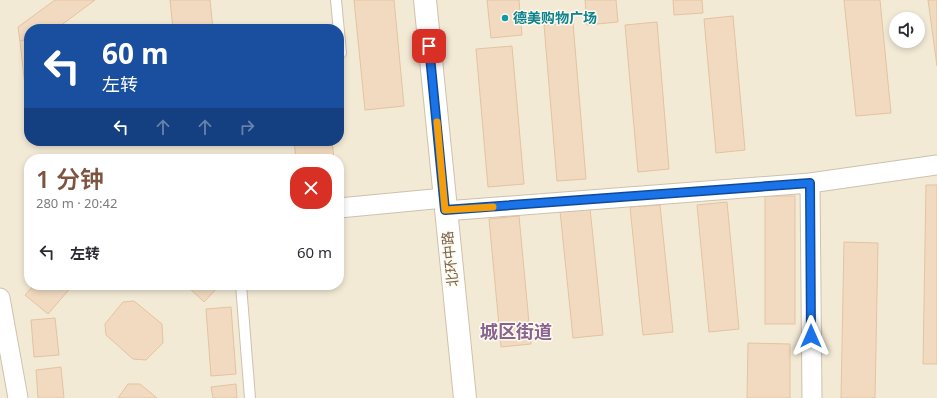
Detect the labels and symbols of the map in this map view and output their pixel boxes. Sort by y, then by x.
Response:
place label: 德美购物广场 [513,8,597,27]
marker: 德美购物广场 [500,13,510,23]
pin [412,29,446,63]
street label: 北环中路 [437,230,462,288]
position arrow [790,315,832,357]
district label: 城区街道 [480,319,552,343]

